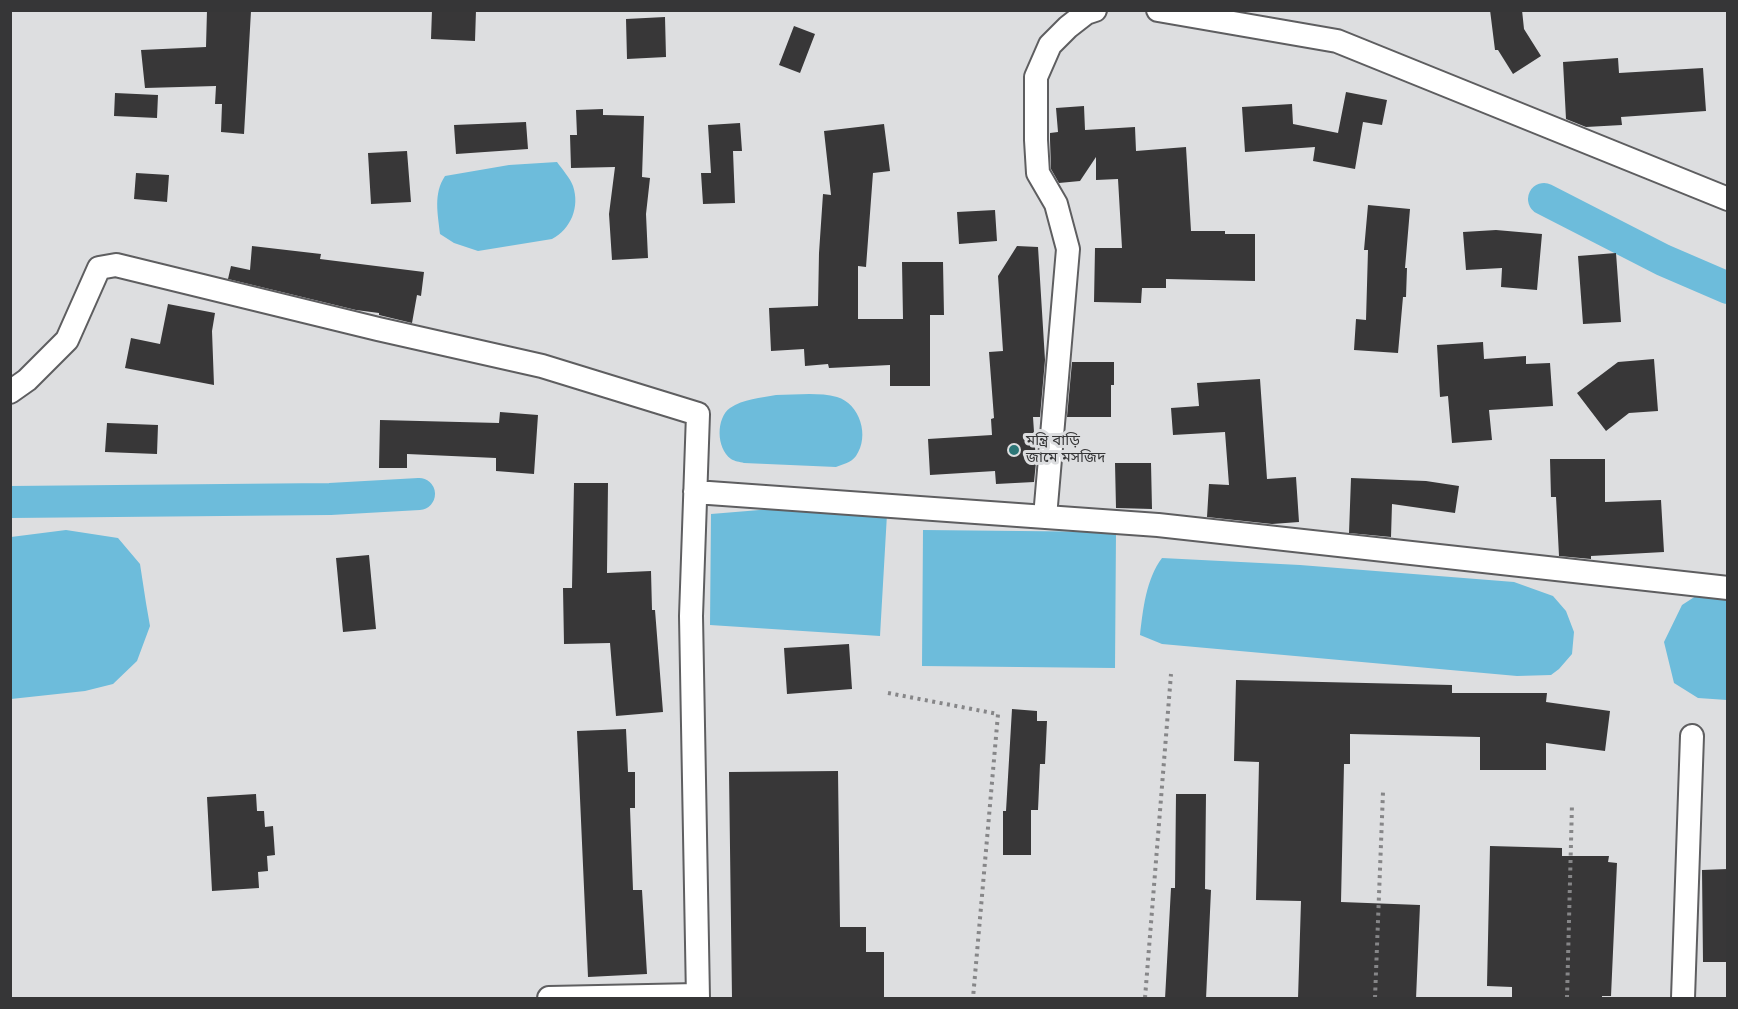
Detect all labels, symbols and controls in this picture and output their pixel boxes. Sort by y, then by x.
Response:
place label: মন্ত্রি বাড়ি জামে মসজিদ [1026,432,1105,467]
marker: মন্ত্রি বাড়ি জামে মসজিদ [1007,443,1021,457]

